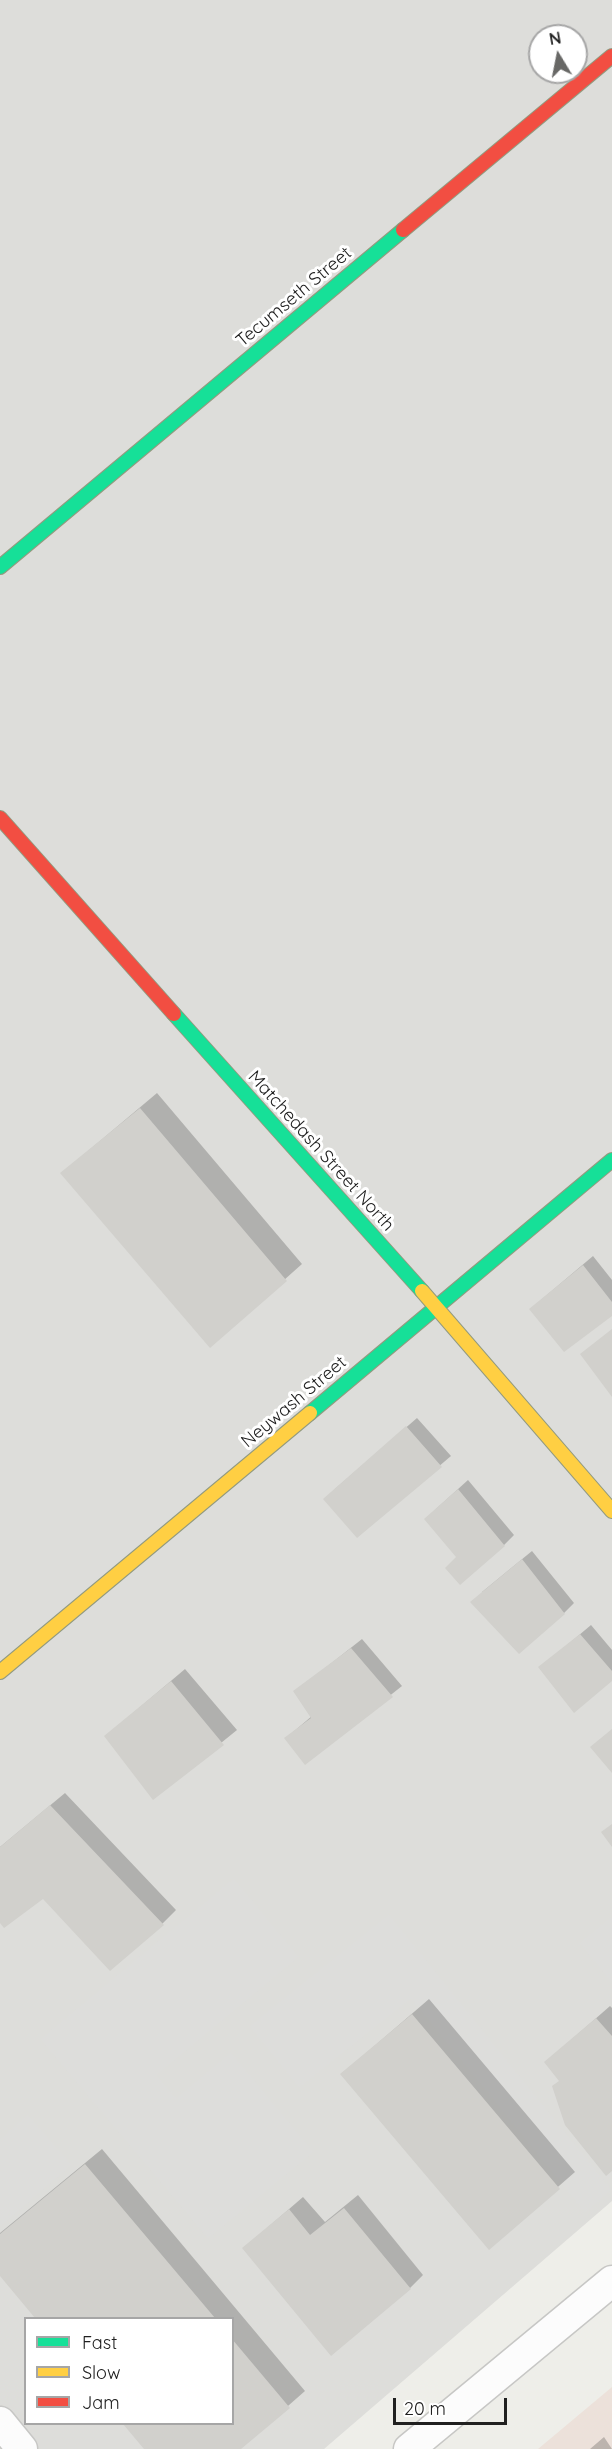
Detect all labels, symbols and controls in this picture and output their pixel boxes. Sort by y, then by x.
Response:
north arrow [528,24,588,84]
text: N [548,27,563,49]
street label: Tecumseth Street [232,242,356,352]
street label: Matchedash Street North [243,1066,399,1236]
street label: Neywash Street [237,1352,351,1452]
legend [24,2317,234,2425]
text: Fast [82,2331,117,2354]
text: Slow [82,2361,120,2384]
scale bar [396,2386,510,2424]
text: Jam [82,2391,120,2414]
text: 20 m [404,2397,446,2420]

